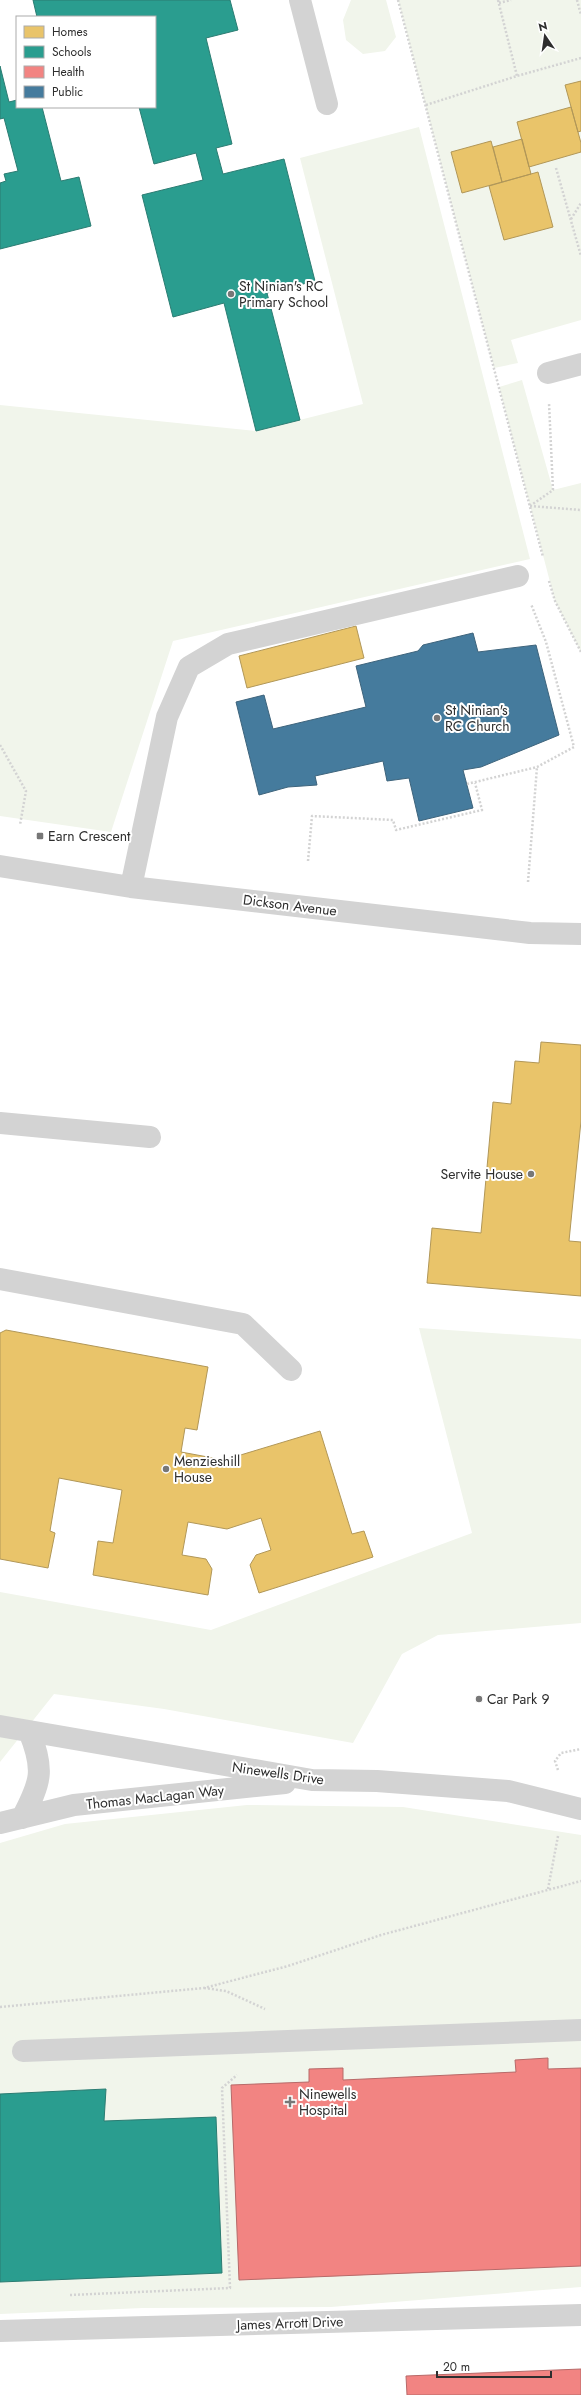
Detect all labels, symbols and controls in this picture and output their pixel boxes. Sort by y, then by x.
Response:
legend [16,16,156,108]
north arrow [525,16,565,56]
text: N [537,17,549,35]
text: Homes [52,23,88,41]
text: Schools [52,43,91,61]
text: Health [52,63,84,81]
text: Public [52,83,83,101]
place label: St Ninian's RC Primary School [239,276,328,312]
marker: St Ninian's RC Primary School [226,289,236,299]
place label: St Ninian's RC Church [445,700,510,736]
marker: St Ninian's RC Church [432,713,442,723]
place label: Earn Crescent [48,826,131,846]
marker: Earn Crescent [35,831,45,841]
street label: Dickson Avenue [242,889,338,921]
place label: Servite House [440,1164,523,1184]
marker: Servite House [526,1169,536,1179]
place label: Menzieshill House [174,1451,240,1487]
marker: Menzieshill House [161,1464,171,1474]
place label: Car Park 9 [487,1689,550,1709]
marker: Car Park 9 [474,1694,484,1704]
street label: Ninewells Drive [231,1757,325,1789]
street label: Thomas MacLagan Way [85,1780,226,1814]
place label: Ninewells Hospital [299,2084,357,2120]
marker: Ninewells Hospital [284,2096,296,2108]
street label: James Arrott Drive [234,2311,344,2335]
scale bar [437,2353,551,2379]
text: 20 m [443,2358,470,2376]

